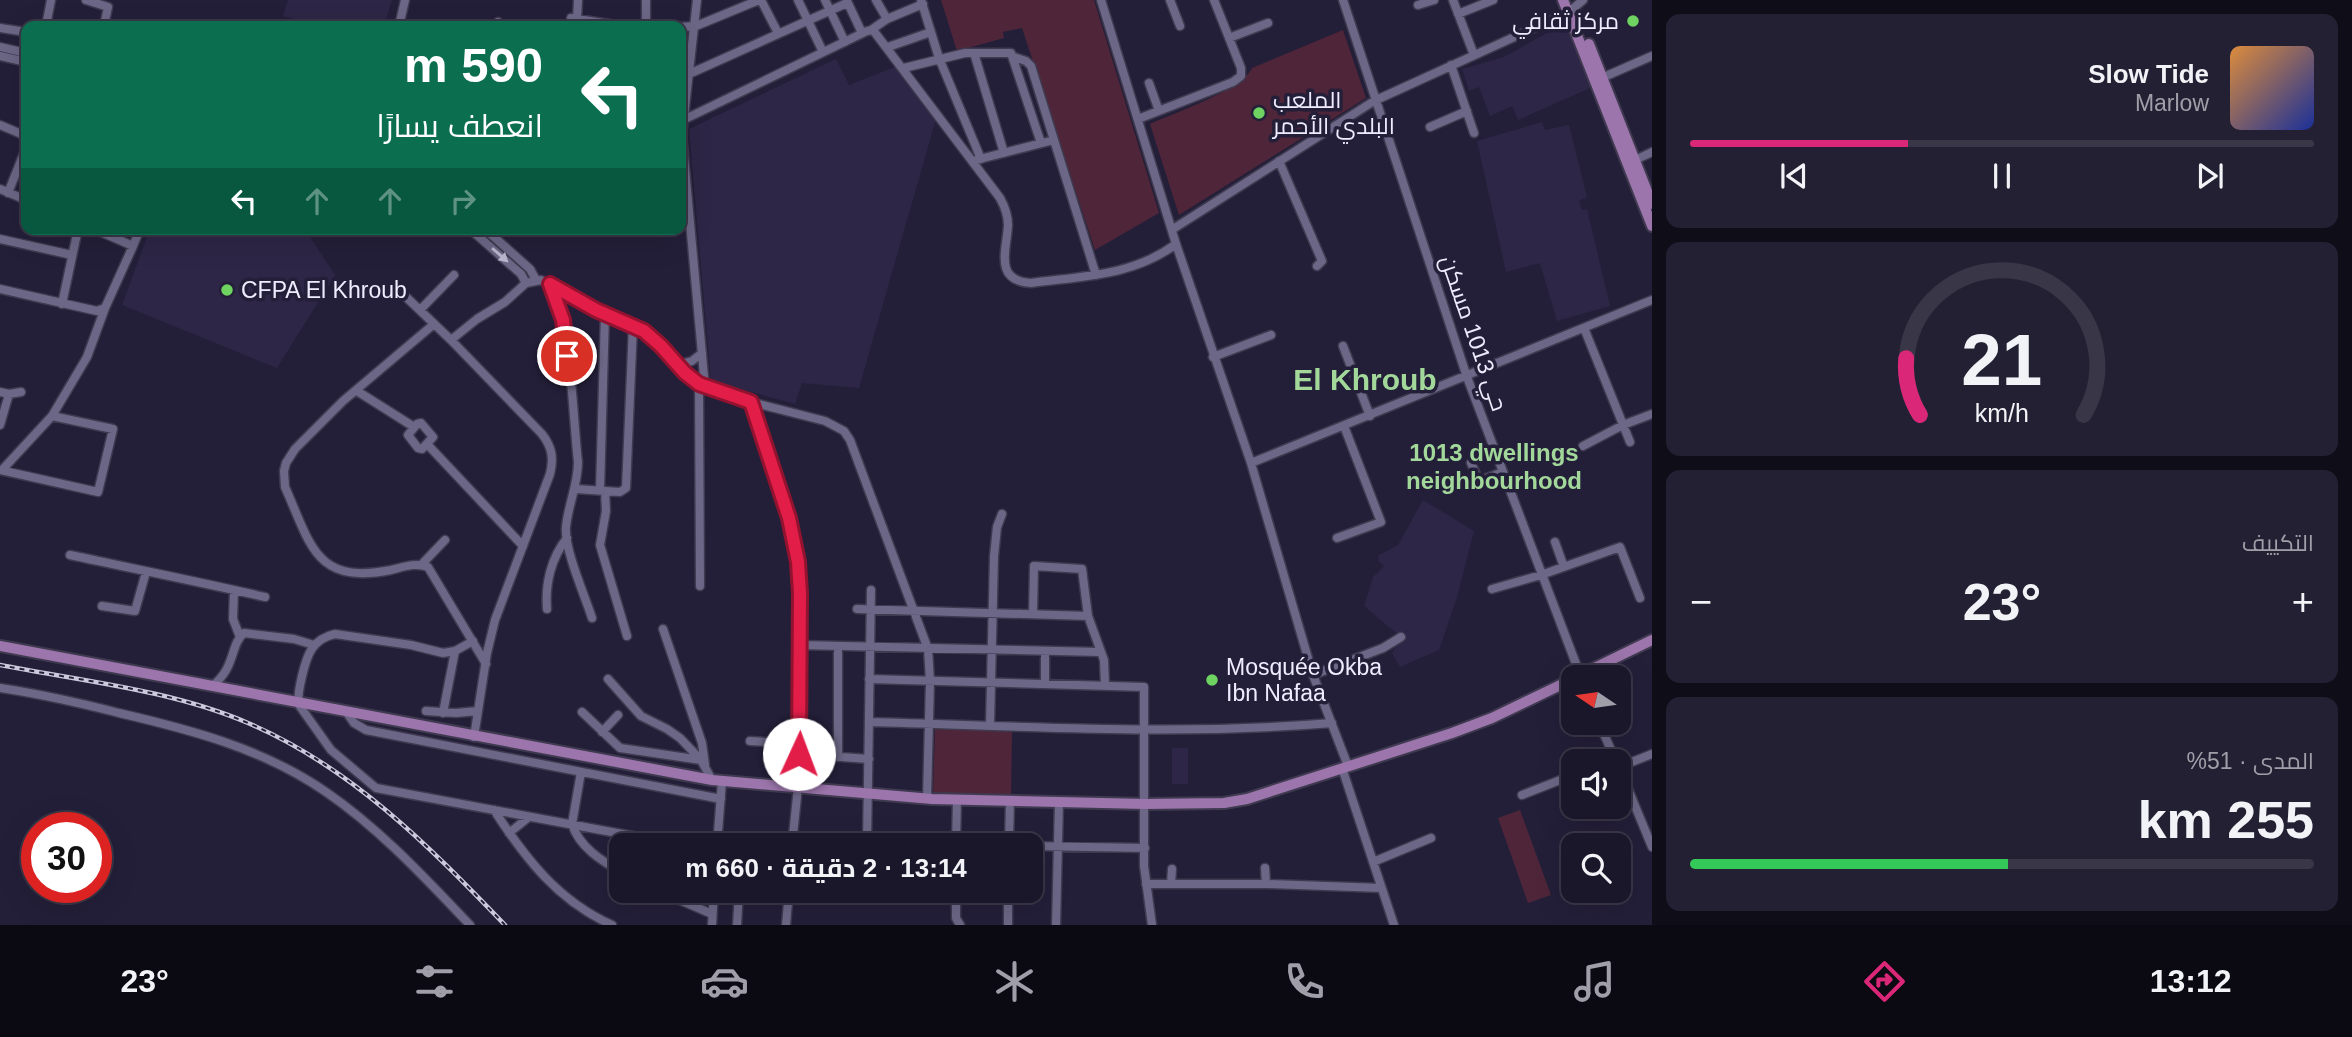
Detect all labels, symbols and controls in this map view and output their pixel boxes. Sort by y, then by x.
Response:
place label: مركز ثقافي [1512,8,1619,39]
marker: مركز ثقافي [1625,13,1641,29]
text: 590 m [404,38,543,92]
icon: left [567,49,658,140]
text: Slow Tide [2088,59,2209,89]
place label: الملعب البلدي الأحمر [1271,87,1395,144]
text: Marlow [2135,90,2209,116]
marker: الملعب البلدي الأحمر [1251,105,1267,121]
text: انعطف يسارًا [376,108,543,144]
icon: previous [1775,157,1813,195]
icon: pause [1983,157,2021,195]
icon: next [2191,157,2229,195]
icon: left [225,182,263,220]
icon: ahead [298,182,336,220]
icon: ahead [371,182,409,220]
icon: right [444,182,482,220]
one-way arrow [491,247,508,262]
street label: حي 1013 مسكن [1430,252,1513,416]
place label: CFPA El Khroub [241,277,407,303]
marker: CFPA El Khroub [219,282,235,298]
text: 21 [1962,319,2042,400]
pin [537,326,597,386]
icon: arrive [548,337,586,375]
district label: El Khroub [1293,363,1437,396]
text: km/h [1975,398,2029,426]
district label: 1013 dwellings neighbourhood [1406,439,1582,494]
text: التكييف [2242,530,2314,556]
text: 23° [1963,573,2041,631]
text: − [1690,581,1712,623]
text: + [2292,581,2314,623]
place label: Mosquée Okba Ibn Nafaa [1226,654,1382,706]
north arrow [1561,665,1631,735]
map controls [1561,665,1631,903]
marker: Mosquée Okba Ibn Nafaa [1204,672,1220,688]
position arrow [762,717,836,791]
text: المدى · 51% [2187,748,2314,774]
button: sound [1561,749,1631,819]
text: 255 km [2138,791,2314,849]
speed limit sign: 30 [21,812,112,903]
button: search [1561,833,1631,903]
text: 13:14 · 2 دقيقة · 660 m [685,853,967,883]
icon: filters [410,957,459,1006]
icon: car [700,957,749,1006]
icon: climate [990,957,1039,1006]
icon: phone [1280,957,1329,1006]
icon: music [1570,957,1619,1006]
icon: directions [1860,957,1909,1006]
text: 23° [121,963,169,999]
text: 13:12 [2150,963,2232,999]

